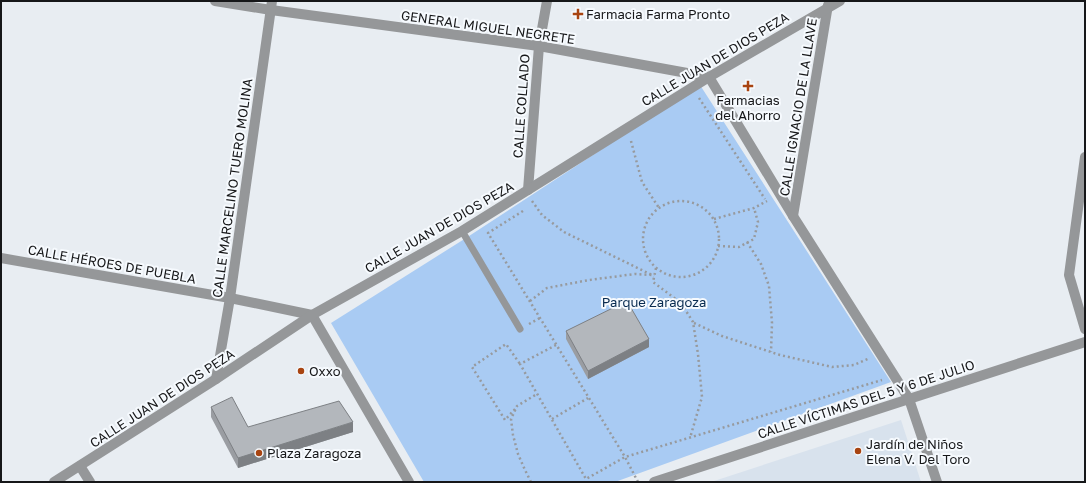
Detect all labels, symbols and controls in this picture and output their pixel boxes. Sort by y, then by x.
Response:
place label: Farmacia Farma Pronto [586,6,730,22]
street label: GENERAL MIGUEL NEGRETE [400,7,576,47]
street label: CALLE JUAN DE DIOS PEZA [638,8,792,109]
marker: Farmacia Farma Pronto [573,9,583,19]
street label: CALLE IGNACIO DE LA LLAVE [776,17,820,197]
street label: CALLE COLLADO [509,53,533,159]
street label: CALLE MARCELINO TUERO MOLINA [209,77,255,299]
marker: Farmacias del Ahorro [743,81,753,91]
place label: Farmacias del Ahorro [715,92,781,123]
street label: CALLE JUAN DE DIOS PEZA [362,178,516,276]
street label: CALLE HÉROES DE PUEBLA [27,241,198,287]
park label: Parque Zaragoza [602,294,706,310]
street label: CALLE JUAN DE DIOS PEZA [87,345,237,451]
street label: CALLE VÍCTIMAS DEL 5 Y 6 DE JULIO [755,356,977,442]
place label: Oxxo [309,363,341,379]
marker: Oxxo [296,366,306,376]
place label: Jardín de Niños Elena V. Del Toro [866,436,970,467]
place label: Plaza Zaragoza [267,445,361,461]
marker: Jardín de Niños Elena V. Del Toro [853,446,863,456]
marker: Plaza Zaragoza [254,448,264,458]

